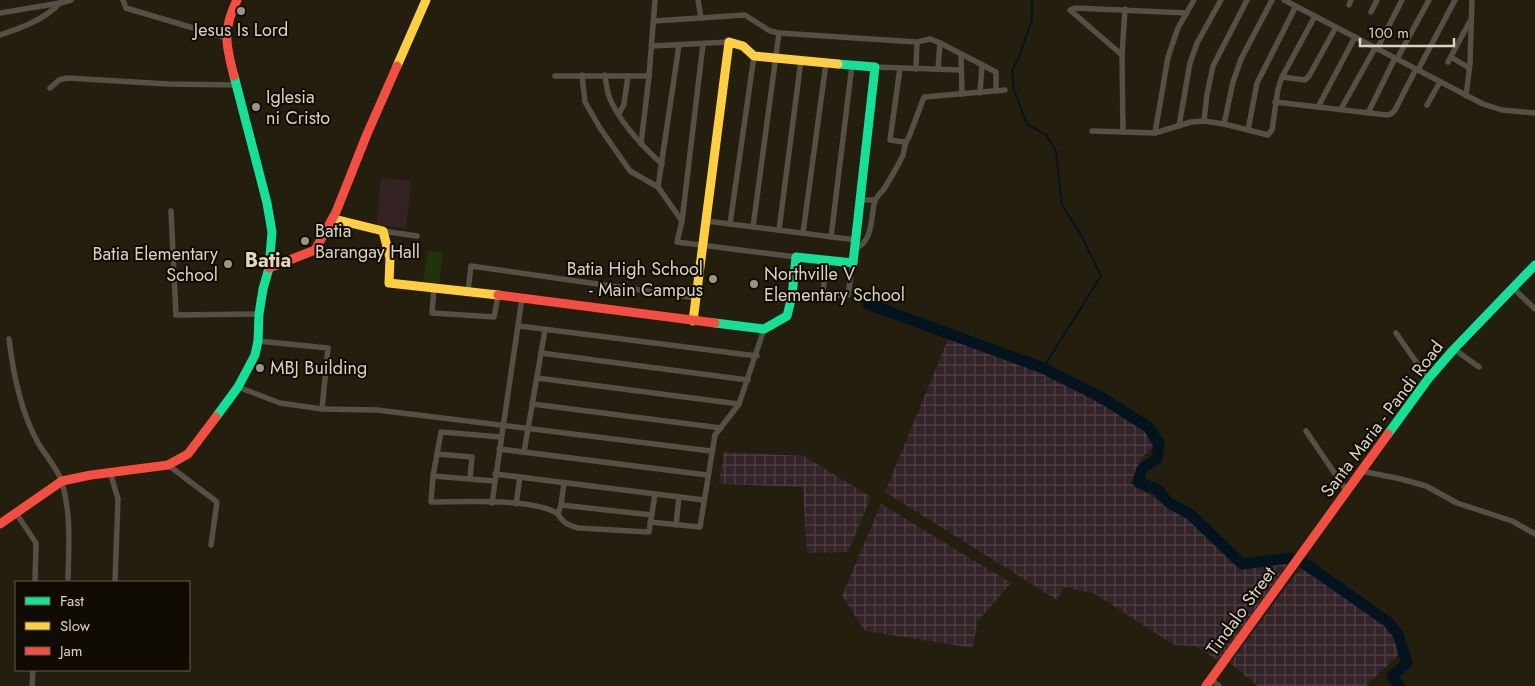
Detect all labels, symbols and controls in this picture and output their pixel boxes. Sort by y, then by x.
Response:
marker: Jesus Is Lord [235,5,247,17]
scale bar [1360,15,1454,47]
place label: Jesus Is Lord [192,17,288,43]
text: 100 m [1368,22,1409,44]
place label: Iglesia ni Cristo [266,84,330,131]
marker: Iglesia ni Cristo [250,101,262,113]
place label: Batia Barangay Hall [315,218,420,265]
marker: Batia Barangay Hall [299,235,311,247]
place label: Batia Elementary School [93,241,218,288]
district label: Batia [245,246,291,275]
place label: Batia High School - Main Campus [567,256,703,303]
marker: Batia Elementary School [222,258,234,270]
place label: Northville V Elementary School [764,261,905,308]
marker: Batia High School - Main Campus [707,273,719,285]
marker: Northville V Elementary School [748,278,760,290]
street label: Santa Maria - Pandi Road [1314,335,1450,503]
place label: MBJ Building [270,355,367,381]
marker: MBJ Building [254,362,266,374]
street label: Tindalo Street [1200,561,1282,661]
legend [15,581,190,671]
text: Fast [60,590,84,612]
text: Slow [60,615,91,637]
text: Jam [58,640,83,662]

